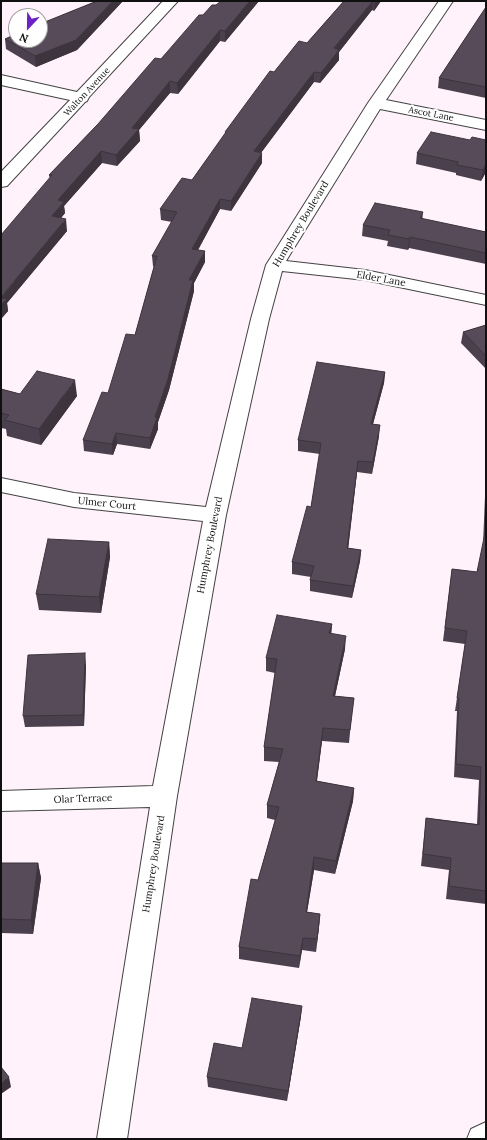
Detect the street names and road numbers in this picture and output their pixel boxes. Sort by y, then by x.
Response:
street label: Walton Avenue [62,65,112,119]
street label: Ascot Lane [407,104,455,124]
street label: Humphrey Boulevard [270,179,332,269]
street label: Elder Lane [355,269,407,289]
street label: Ulmer Court [77,495,137,513]
street label: Humphrey Boulevard [195,496,225,594]
street label: Olar Terrace [54,792,112,806]
street label: Humphrey Boulevard [140,814,168,914]

